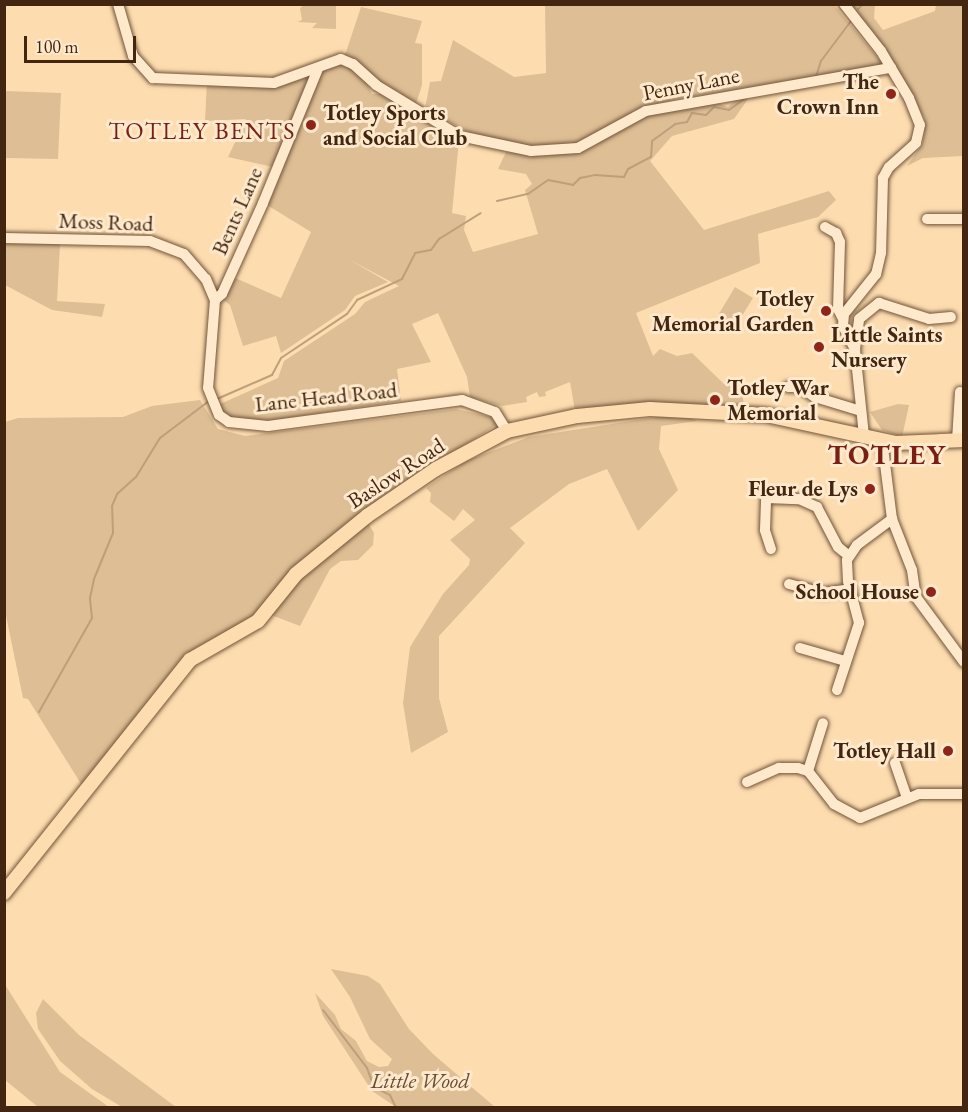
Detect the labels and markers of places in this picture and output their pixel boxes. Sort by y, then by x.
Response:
place label: The Crown Inn [777,68,879,119]
marker: The Crown Inn [884,87,898,101]
place label: Totley Sports and Social Club [323,99,467,150]
marker: Totley Sports and Social Club [304,118,318,132]
place label: Totley Memorial Garden [652,285,814,336]
marker: Totley Memorial Garden [819,304,833,318]
place label: Little Saints Nursery [831,321,942,372]
marker: Little Saints Nursery [812,340,826,354]
place label: Totley War Memorial [727,374,829,426]
marker: Totley War Memorial [708,393,722,407]
place label: Fleur de Lys [748,476,858,502]
marker: Fleur de Lys [863,482,877,496]
place label: School House [796,579,919,605]
marker: School House [924,585,938,599]
place label: Totley Hall [833,738,936,764]
marker: Totley Hall [941,744,955,758]

